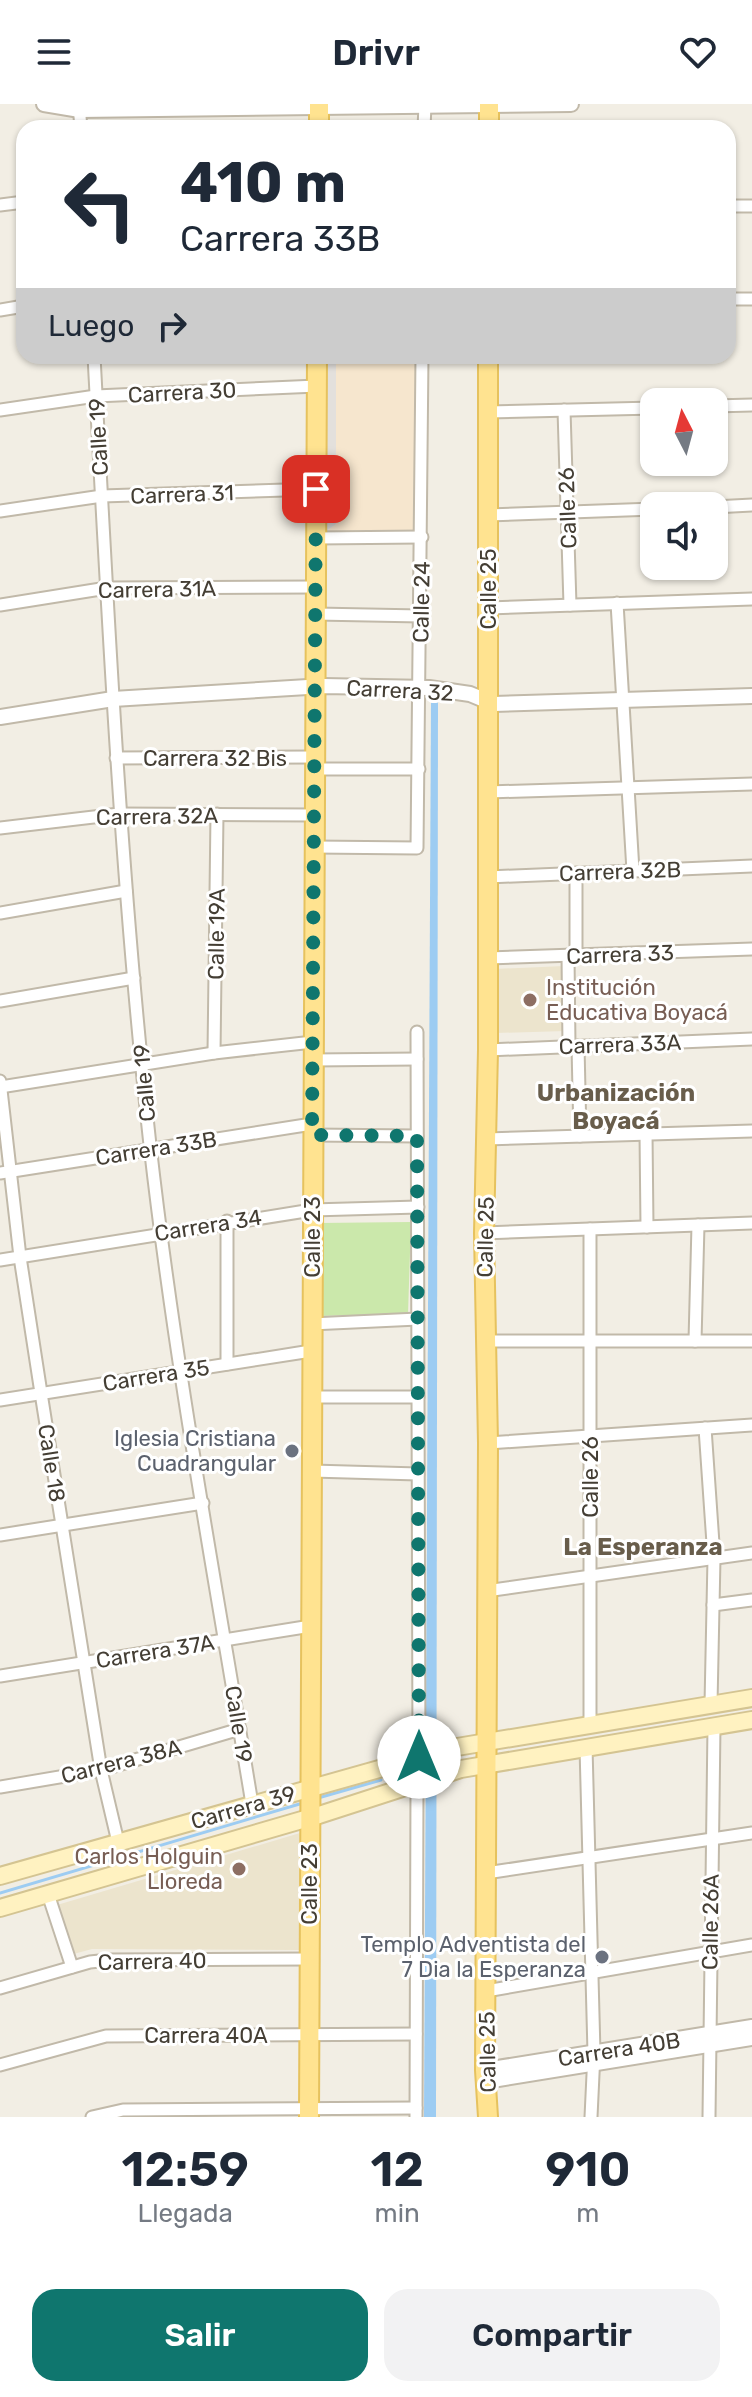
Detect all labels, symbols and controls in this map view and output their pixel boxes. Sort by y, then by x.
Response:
icon: menu [32,30,76,74]
icon: heart [676,30,720,74]
text: Drivr [332,31,420,74]
text: 410 m [180,150,346,216]
icon: left [48,152,152,256]
text: Carrera 33B [180,217,380,260]
icon: right [150,304,194,348]
text: Luego [48,308,134,344]
street label: Carrera 30 [127,376,237,409]
north arrow [640,388,728,476]
map controls [640,388,728,580]
street label: Calle 19 [83,397,114,476]
pin [282,455,350,523]
icon: arrive [294,467,338,511]
street label: Calle 26 [553,467,582,549]
street label: Carrera 31 [130,479,234,510]
button: sound [640,492,728,580]
street label: Calle 25 [475,548,502,630]
street label: Calle 24 [407,561,436,643]
street label: Carrera 31A [98,575,217,604]
street label: Carrera 32 [346,674,454,707]
street label: Carrera 32 Bis [143,745,287,772]
street label: Carrera 32A [96,802,219,831]
street label: Carrera 32B [558,856,682,887]
street label: Calle 19A [202,888,231,980]
street label: Carrera 33 [566,939,674,970]
place label: Institución Educativa Boyacá [546,974,728,1026]
marker: Institución Educativa Boyacá [521,991,539,1009]
street label: Carrera 33A [558,1029,682,1060]
street label: Calle 19 [128,1043,161,1123]
district label: Urbanización Boyacá [537,1079,695,1135]
street label: Carrera 33B [93,1126,219,1171]
street label: Calle 23 [299,1196,326,1278]
street label: Calle 25 [471,1196,500,1278]
street label: Carrera 34 [153,1204,264,1247]
street label: Carrera 35 [101,1354,211,1397]
street label: Calle 18 [32,1422,71,1504]
place label: Iglesia Cristiana Cuadrangular [114,1425,277,1477]
street label: Calle 26 [577,1436,604,1518]
marker: Iglesia Cristiana Cuadrangular [283,1442,301,1460]
district label: La Esperanza [563,1533,723,1561]
street label: Carrera 37A [94,1629,216,1674]
street label: Calle 19 [219,1684,258,1765]
position arrow [377,1715,461,1799]
street label: Carrera 38A [58,1733,184,1789]
street label: Carrera 39 [188,1780,299,1835]
place label: Carlos Holguin Lloreda [75,1843,223,1895]
street label: Calle 23 [296,1843,323,1925]
marker: Carlos Holguin Lloreda [230,1860,248,1878]
street label: Calle 26A [696,1873,725,1970]
place label: Templo Adventista del 7 Dia la Esperanza [361,1931,586,1983]
street label: Carrera 40 [97,1947,207,1976]
marker: Templo Adventista del 7 Dia la Esperanza [593,1948,611,1966]
street label: Calle 25 [473,2011,502,2093]
street label: Carrera 40A [144,2022,268,2049]
street label: Carrera 40B [556,2026,682,2073]
text: 12:59 [121,2141,249,2198]
text: 12 [370,2141,424,2198]
text: 910 [545,2141,631,2198]
text: Llegada [138,2198,233,2229]
text: min [375,2198,420,2229]
text: m [576,2198,599,2229]
button: Salir [32,2289,368,2381]
button: Compartir [384,2289,720,2381]

